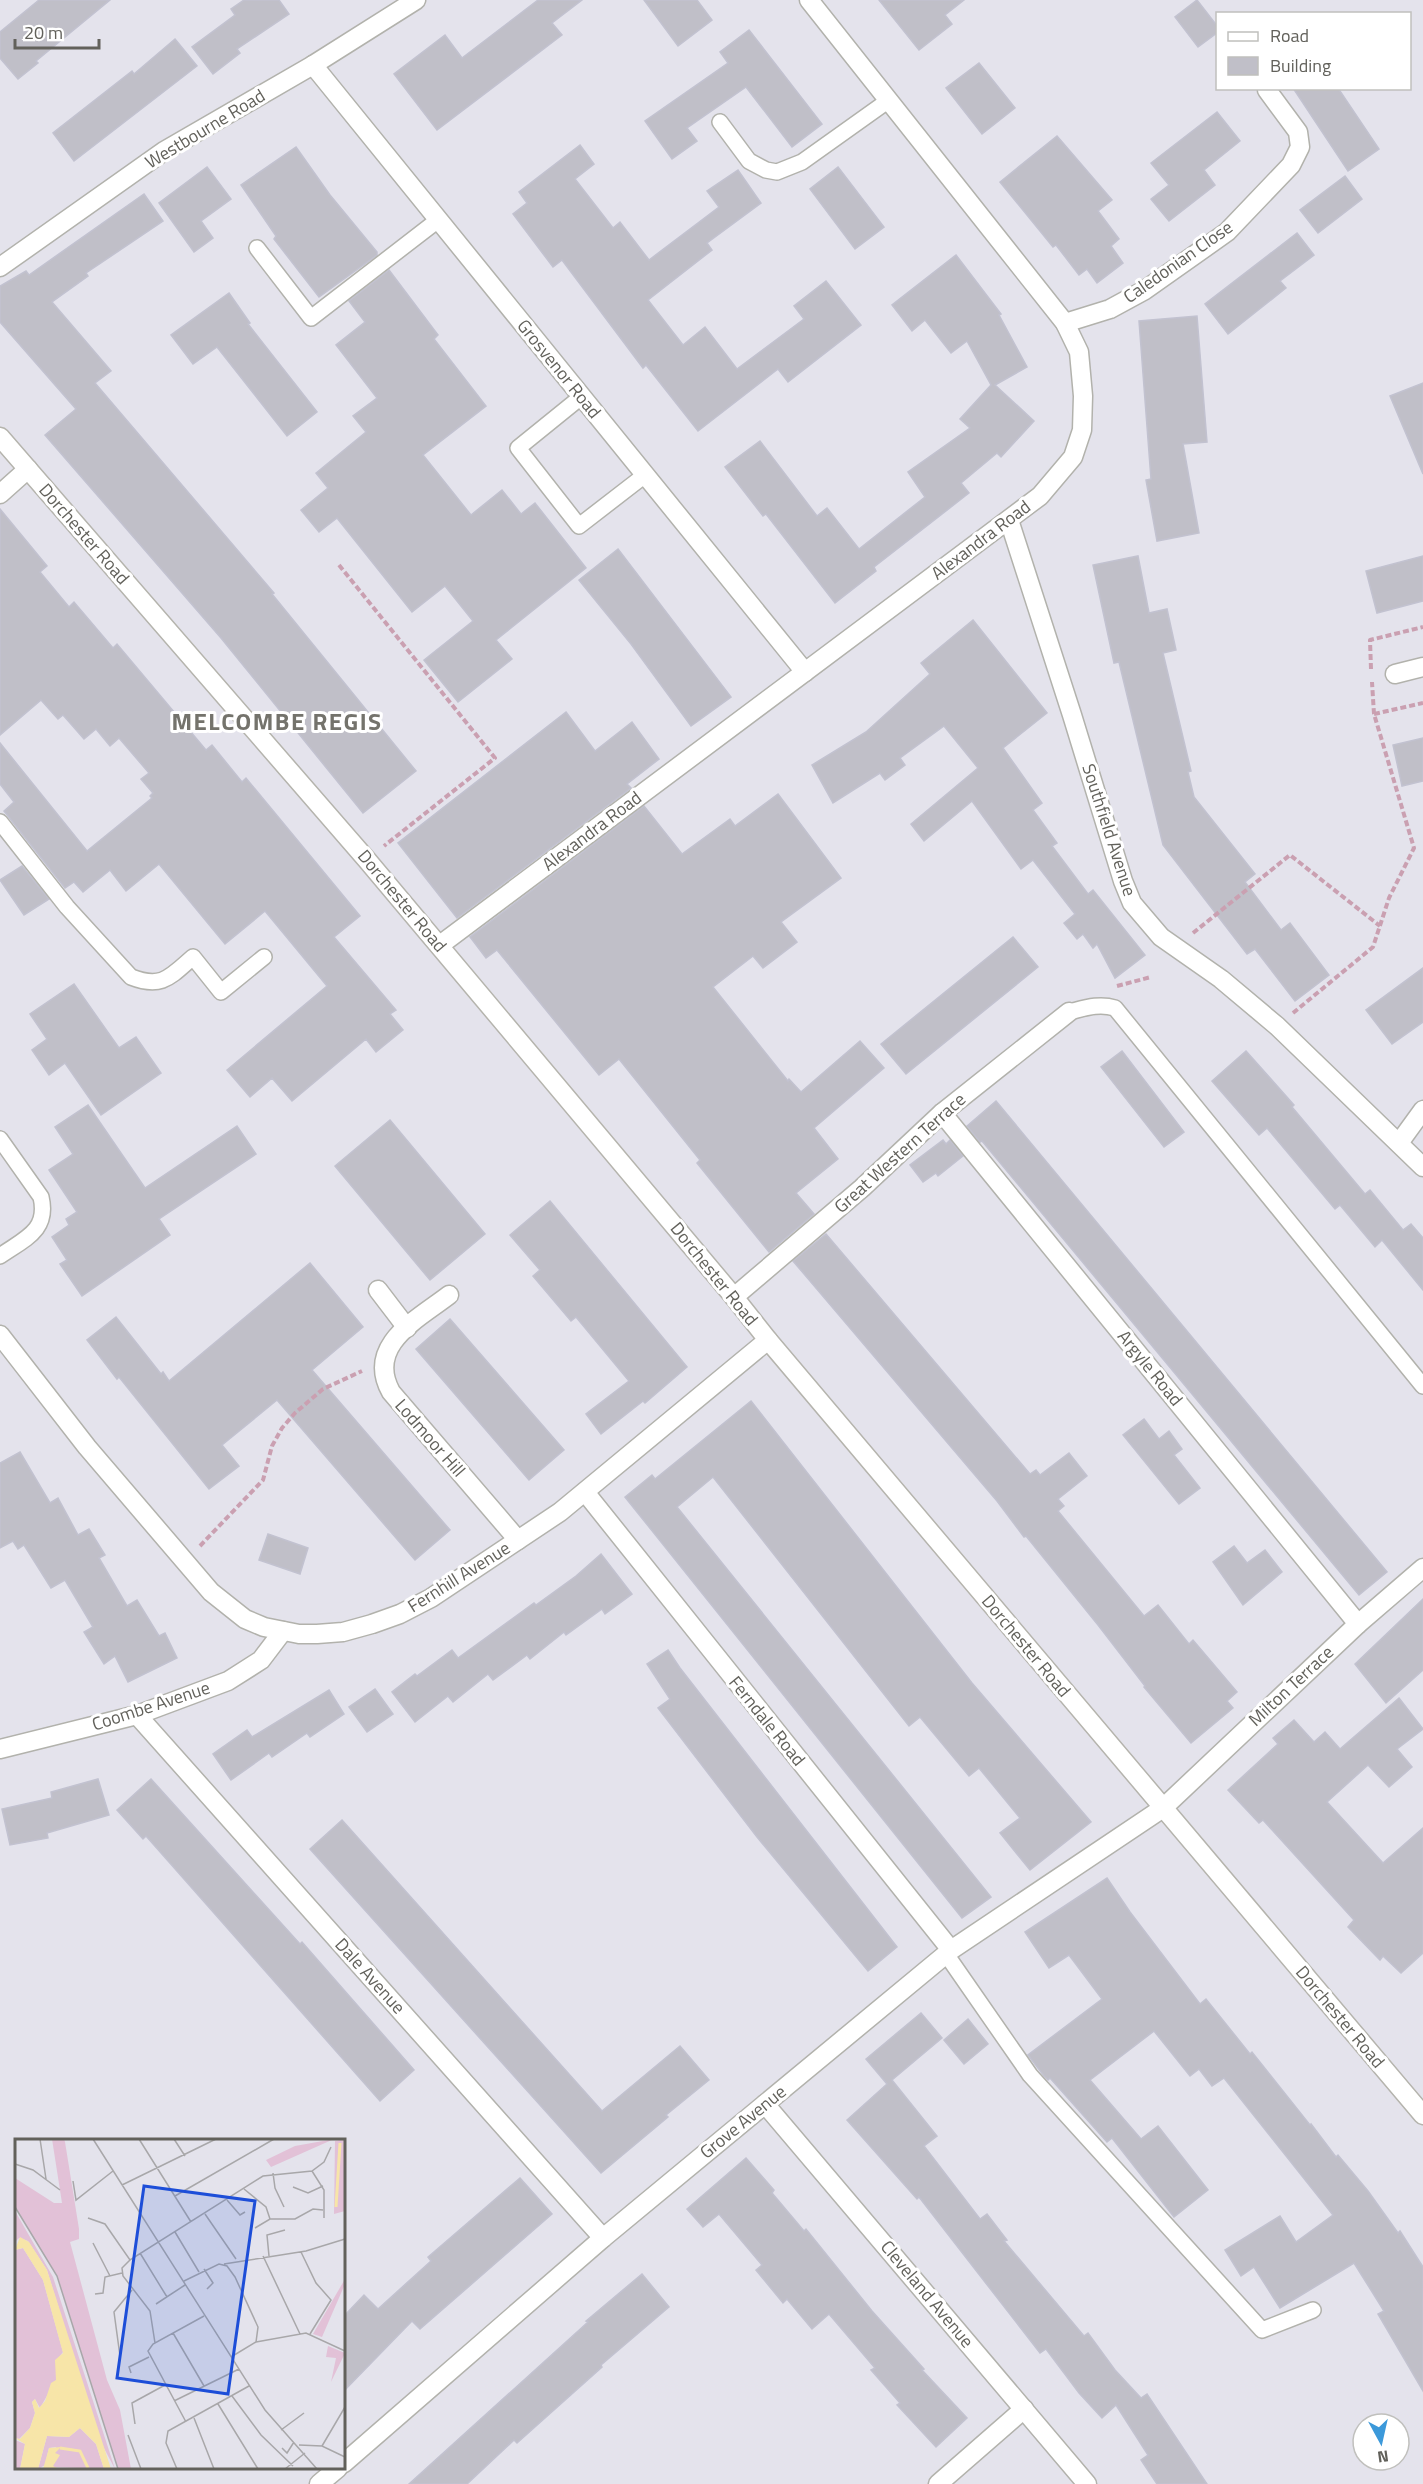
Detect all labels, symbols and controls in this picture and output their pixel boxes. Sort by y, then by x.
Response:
scale bar [15,12,99,50]
legend [1216,12,1411,90]
text: 20 m [24,19,63,46]
text: Road [1270,22,1309,49]
text: Building [1270,52,1331,79]
street label: Westbourne Road [140,82,270,175]
street label: Caledonian Close [1117,214,1238,309]
street label: Grosvenor Road [511,313,608,424]
street label: Dorchester Road [33,477,136,590]
street label: Alexandra Road [925,493,1036,586]
district label: MELCOMBE REGIS [171,703,383,739]
street label: Southfield Avenue [1075,760,1144,900]
street label: Alexandra Road [536,784,647,877]
street label: Dorchester Road [351,843,453,958]
street label: Great Western Terrace [828,1086,972,1219]
street label: Dorchester Road [664,1216,765,1331]
street label: Argyle Road [1111,1324,1190,1412]
street label: Lodmoor Hill [389,1393,472,1483]
street label: Fernhill Avenue [402,1534,515,1619]
street label: Dorchester Road [975,1588,1077,1703]
street label: Milton Terrace [1242,1639,1339,1732]
street label: Ferndale Road [723,1670,812,1771]
street label: Coombe Avenue [88,1674,213,1737]
street label: Dale Avenue [329,1932,412,2020]
street label: Dorchester Road [1289,1959,1391,2074]
street label: Grove Avenue [694,2078,792,2165]
inset map [15,2139,345,2469]
street label: Cleveland Avenue [874,2234,981,2353]
north arrow [1351,2412,1411,2472]
text: N [1376,2444,1390,2470]

